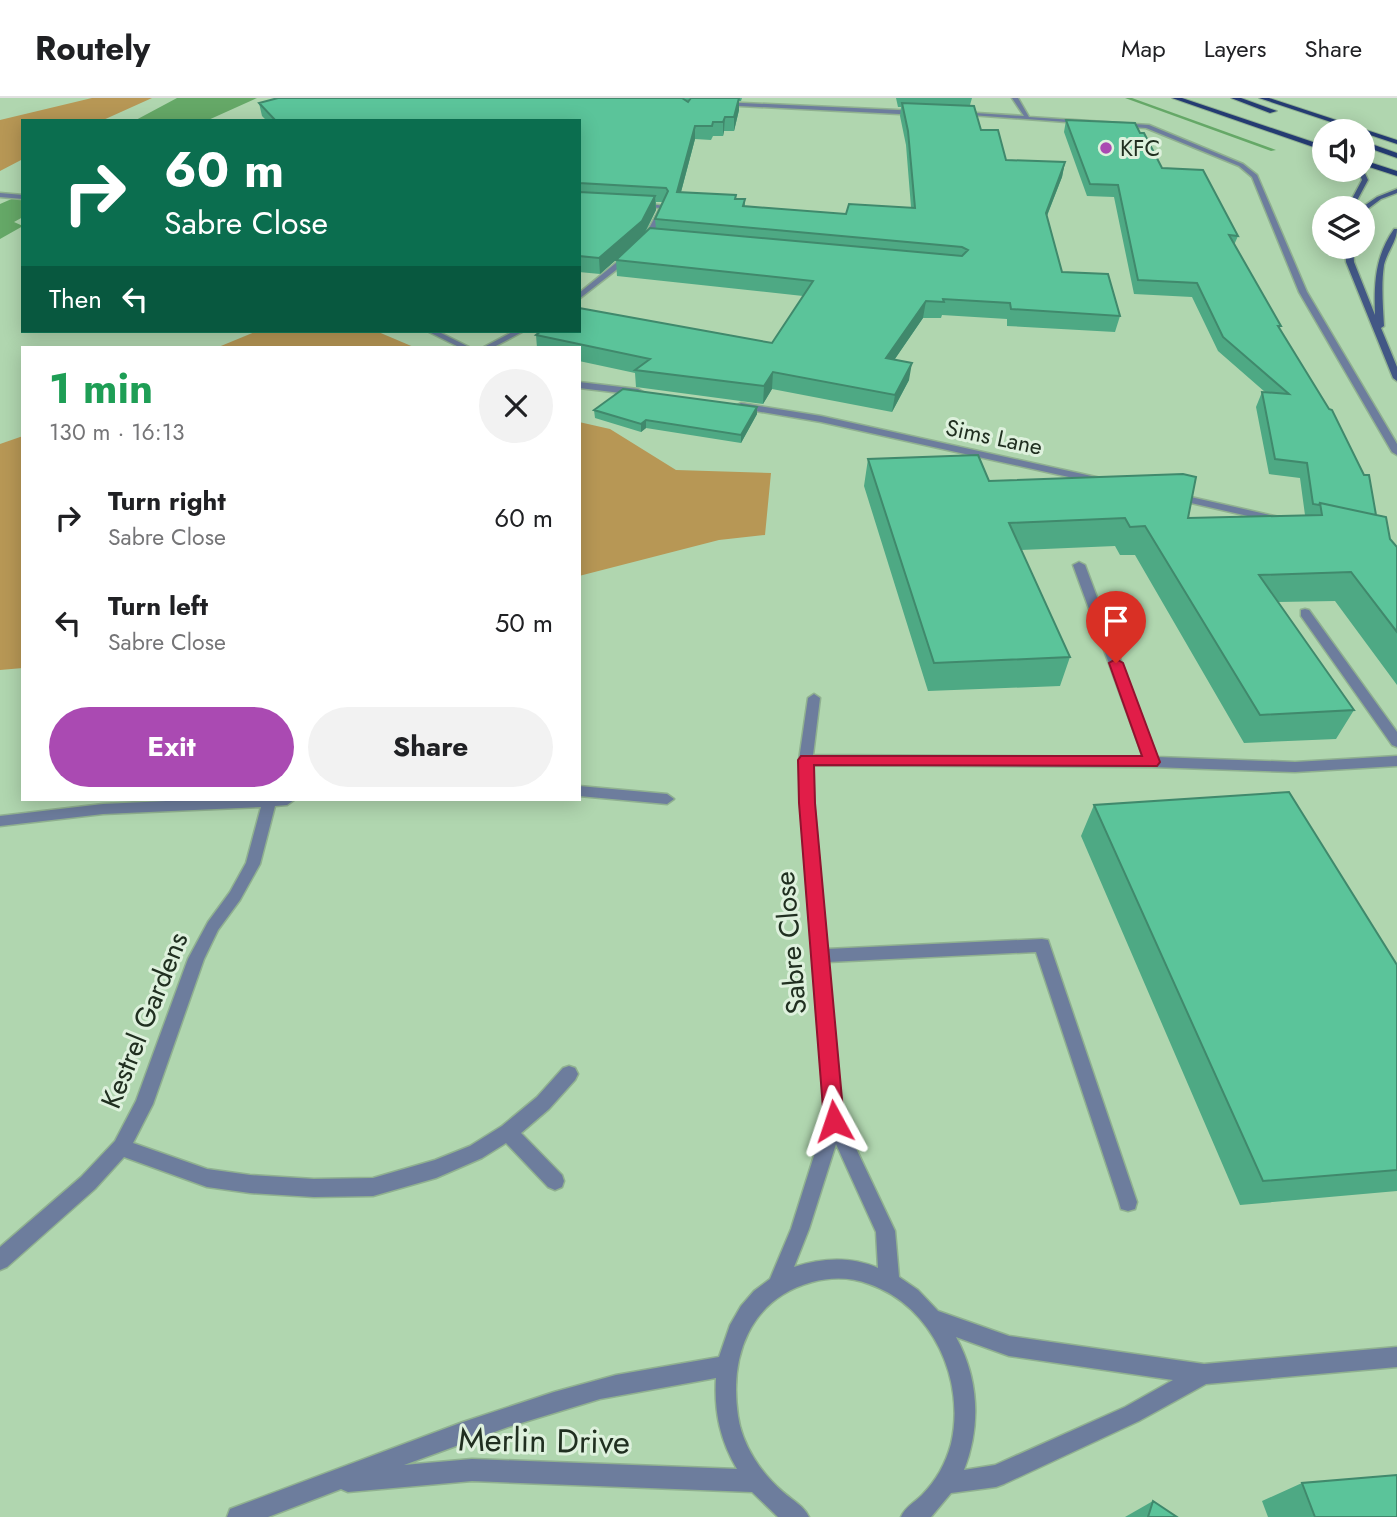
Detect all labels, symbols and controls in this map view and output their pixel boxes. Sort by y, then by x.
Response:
text: Routely [35,25,150,72]
text: Map [1121,31,1166,66]
text: Layers [1204,31,1266,66]
text: Share [1304,31,1362,66]
map controls [1312,119,1375,259]
button: sound [1312,119,1375,182]
place label: KFC [1120,131,1160,165]
text: 60 m [164,135,284,205]
marker: KFC [1098,140,1114,156]
icon: right [49,147,140,238]
button: layers [1312,196,1375,259]
text: Sabre Close [164,200,328,246]
text: Then [49,280,102,318]
icon: left [116,280,154,318]
text: 1 min [49,358,153,419]
button: close [479,369,553,443]
street label: Sims Lane [943,410,1046,464]
text: 130 m · 16:13 [49,415,185,449]
text: Turn right [108,482,226,520]
icon: right [49,499,87,537]
text: 60 m [494,499,553,537]
text: Sabre Close [108,520,226,554]
text: Turn left [108,587,208,625]
pin [1086,591,1146,663]
icon: arrive [1097,602,1135,640]
icon: left [49,604,87,642]
text: 50 m [495,604,553,642]
text: Sabre Close [108,625,226,659]
button: Exit [49,707,294,787]
button: Share [308,707,553,787]
street label: Sabre Close [764,870,817,1016]
street label: Kestrel Gardens [90,926,198,1115]
position arrow [797,1084,871,1158]
street label: Merlin Drive [458,1416,630,1465]

